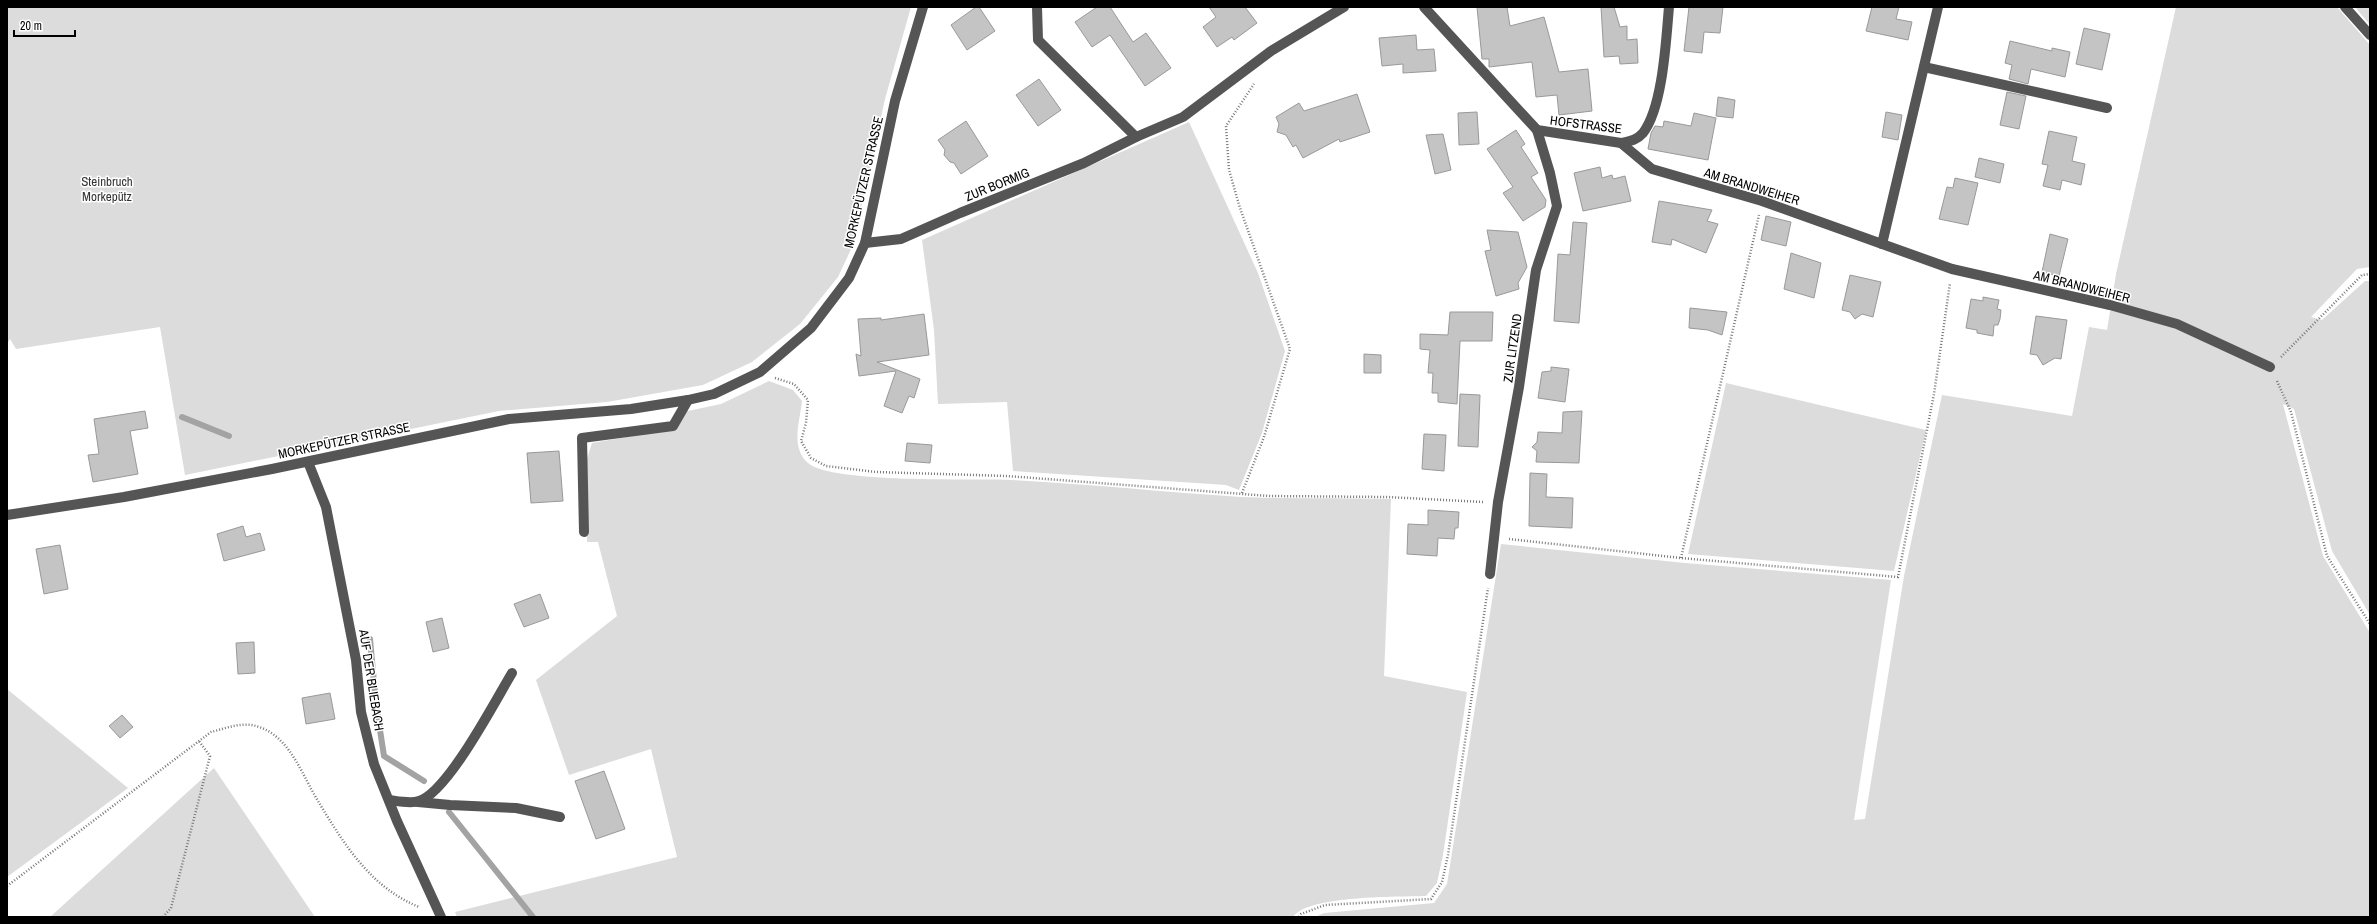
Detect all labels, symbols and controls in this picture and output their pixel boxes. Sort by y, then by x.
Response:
scale bar [14,12,75,38]
text: 20 m [20,18,42,34]
street label: HOFSTRASSE [1549,112,1623,137]
street label: MORKEPÜTZER STRASSE [840,115,887,250]
street label: ZUR BORMIG [962,164,1032,205]
street label: AM BRANDWEIHER [1701,164,1802,209]
park label: Steinbruch Morkepütz [81,173,133,205]
street label: AM BRANDWEIHER [2031,266,2132,307]
street label: ZUR LITZEND [1499,312,1526,384]
street label: MORKEPÜTZER STRASSE [277,418,412,463]
street label: AUF DER BLIEBACH [355,627,388,732]

